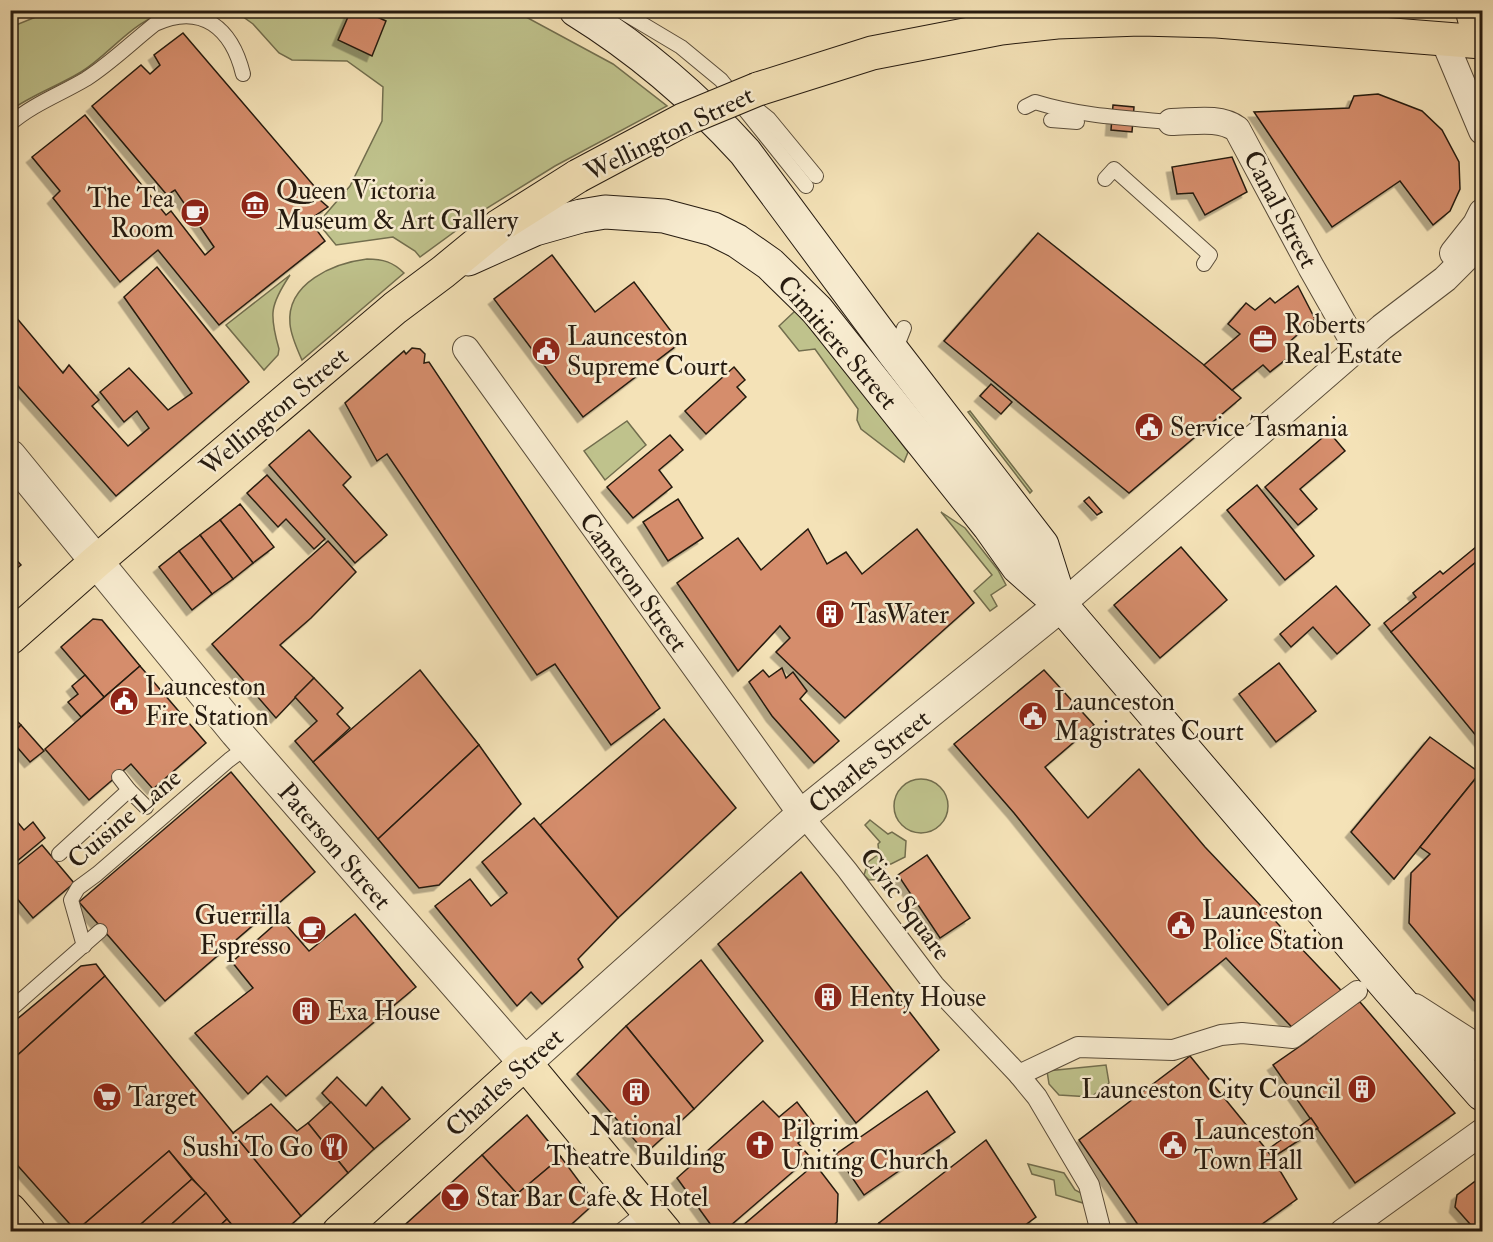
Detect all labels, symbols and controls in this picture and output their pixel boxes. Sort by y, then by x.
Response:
street label: Wellington Street [579,79,759,189]
street label: Canal Street [1236,145,1324,274]
place label: Queen Victoria Museum & Art Gallery [276,175,519,237]
place label: The Tea Room [87,183,174,245]
museum icon: Queen Victoria Museum & Art Gallery [239,189,271,221]
cafe icon: The Tea Room [179,197,211,229]
street label: Cimitiere Street [770,269,904,416]
place label: Roberts Real Estate [1284,309,1402,371]
place label: Launceston Supreme Court [567,321,728,384]
office icon: Roberts Real Estate [1247,323,1279,355]
public building icon: Launceston Supreme Court [530,335,562,367]
street label: Wellington Street [193,340,355,484]
public building icon: Service Tasmania [1133,411,1165,443]
place label: Service Tasmania [1170,412,1348,444]
street label: Cameron Street [572,507,694,658]
building icon: TasWater [814,598,846,630]
place label: TasWater [851,599,949,631]
place label: Launceston Fire Station [145,671,269,733]
public building icon: Launceston Fire Station [108,685,140,717]
place label: Launceston Magistrates Court [1054,686,1244,748]
public building icon: Launceston Magistrates Court [1017,700,1049,732]
street label: Charles Street [802,703,937,821]
street label: Cuisine Lane [61,762,188,876]
street label: Paterson Street [271,777,398,916]
street label: Civic Square [853,842,958,967]
place label: Launceston Police Station [1202,895,1344,957]
place label: Guerrilla Espresso [195,900,291,963]
public building icon: Launceston Police Station [1165,909,1197,941]
cafe icon: Guerrilla Espresso [296,914,328,946]
building icon: Henty House [812,981,844,1013]
place label: Henty House [849,982,986,1014]
building icon: Exa House [290,995,322,1027]
place label: Exa House [327,996,440,1028]
street label: Charles Street [439,1022,570,1144]
building icon: Launceston City Council [1346,1073,1378,1105]
place label: Launceston City Council [1081,1074,1341,1106]
building icon: National Theatre Building [620,1076,652,1108]
supermarket icon: Target [91,1081,123,1113]
place label: Target [128,1082,197,1114]
place label: National Theatre Building [547,1111,727,1173]
place label: Pilgrim Uniting Church [781,1115,949,1177]
place label: Launceston Town Hall [1194,1115,1315,1177]
church icon: Pilgrim Uniting Church [744,1129,776,1161]
public building icon: Launceston Town Hall [1157,1129,1189,1161]
restaurant icon: Sushi To Go [318,1131,350,1163]
place label: Sushi To Go [182,1132,313,1164]
bar icon: Star Bar Cafe & Hotel [439,1181,471,1213]
place label: Star Bar Cafe & Hotel [476,1182,709,1214]

